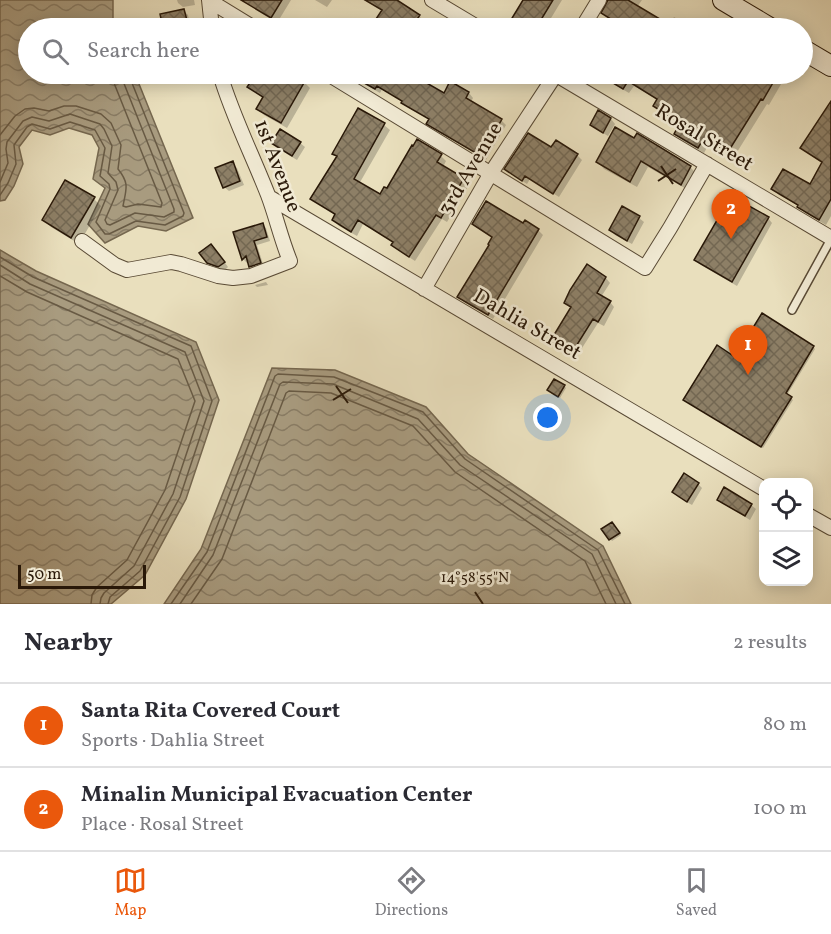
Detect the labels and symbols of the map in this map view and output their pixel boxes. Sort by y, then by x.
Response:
street label: Rosal Street [649,97,759,179]
street label: 1st Avenue [246,115,308,217]
street label: 3rd Avenue [432,117,510,221]
pin: 2 [712,190,750,239]
street label: Dahlia Street [468,282,586,368]
pin: 1 [728,326,768,375]
your location [533,403,562,432]
scale bar [18,562,146,590]
text: 14°58'55"N [441,568,509,589]

